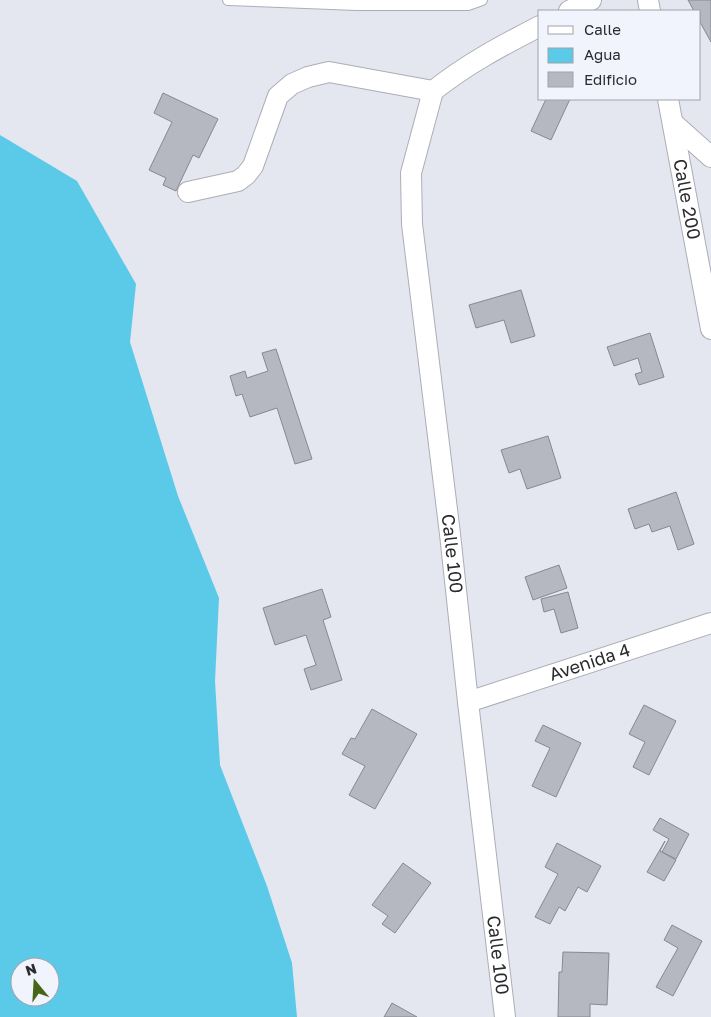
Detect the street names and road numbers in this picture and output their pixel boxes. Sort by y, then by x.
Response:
street label: Calle 200 [669,157,706,241]
street label: Calle 100 [438,513,468,594]
street label: Avenida 4 [546,638,633,685]
street label: Calle 100 [483,914,514,996]

